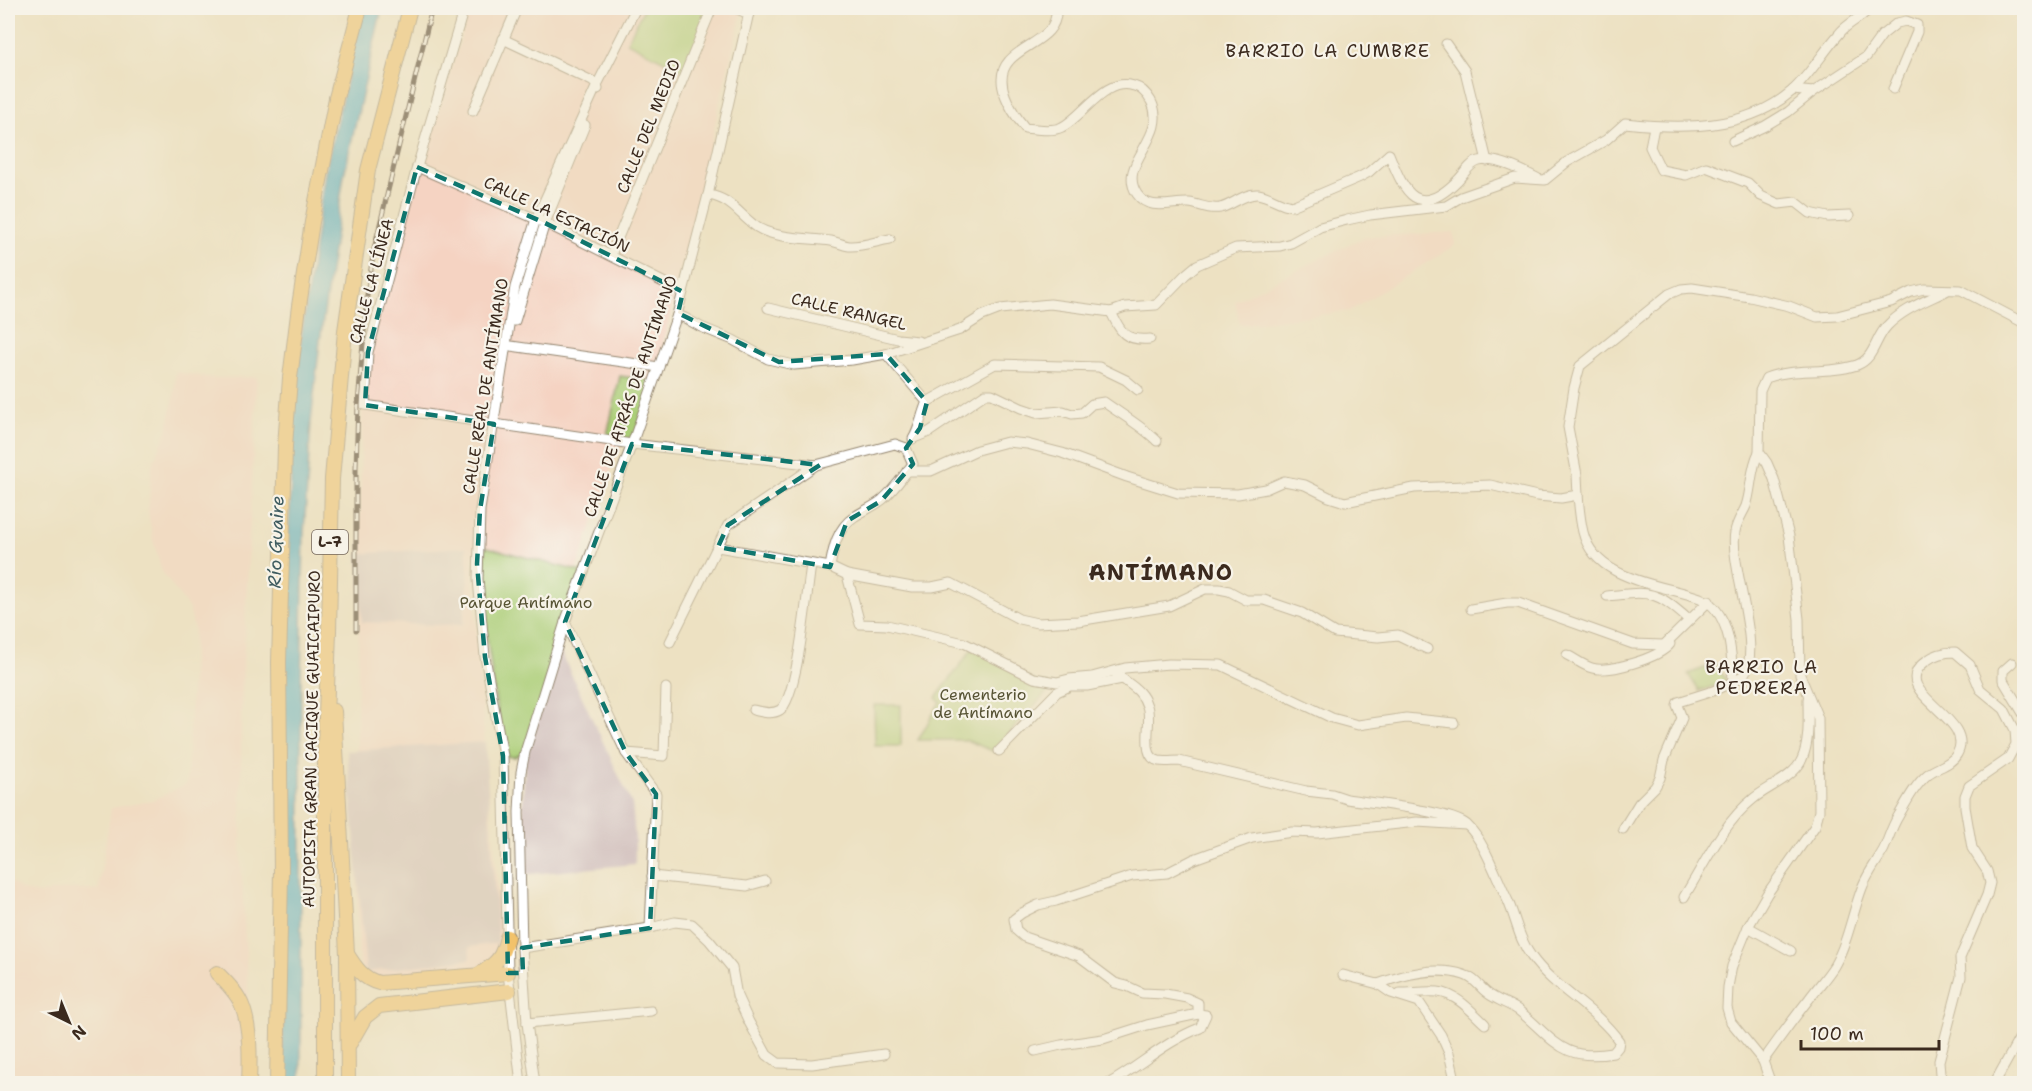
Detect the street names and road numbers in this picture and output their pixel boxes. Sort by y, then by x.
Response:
street label: CALLE DEL MEDIO [612,56,685,196]
street label: CALLE LA ESTACIÓN [480,171,633,257]
street label: CALLE LA LÍNEA [345,216,398,346]
street label: CALLE DE ATRÁS DE ANTÍMANO [579,273,682,520]
street label: CALLE REAL DE ANTÍMANO [458,277,513,495]
street label: CALLE RANGEL [789,288,909,335]
road number: L-7 [312,530,348,554]
street label: AUTOPISTA GRAN CACIQUE GUAICAIPURO [298,570,325,908]

